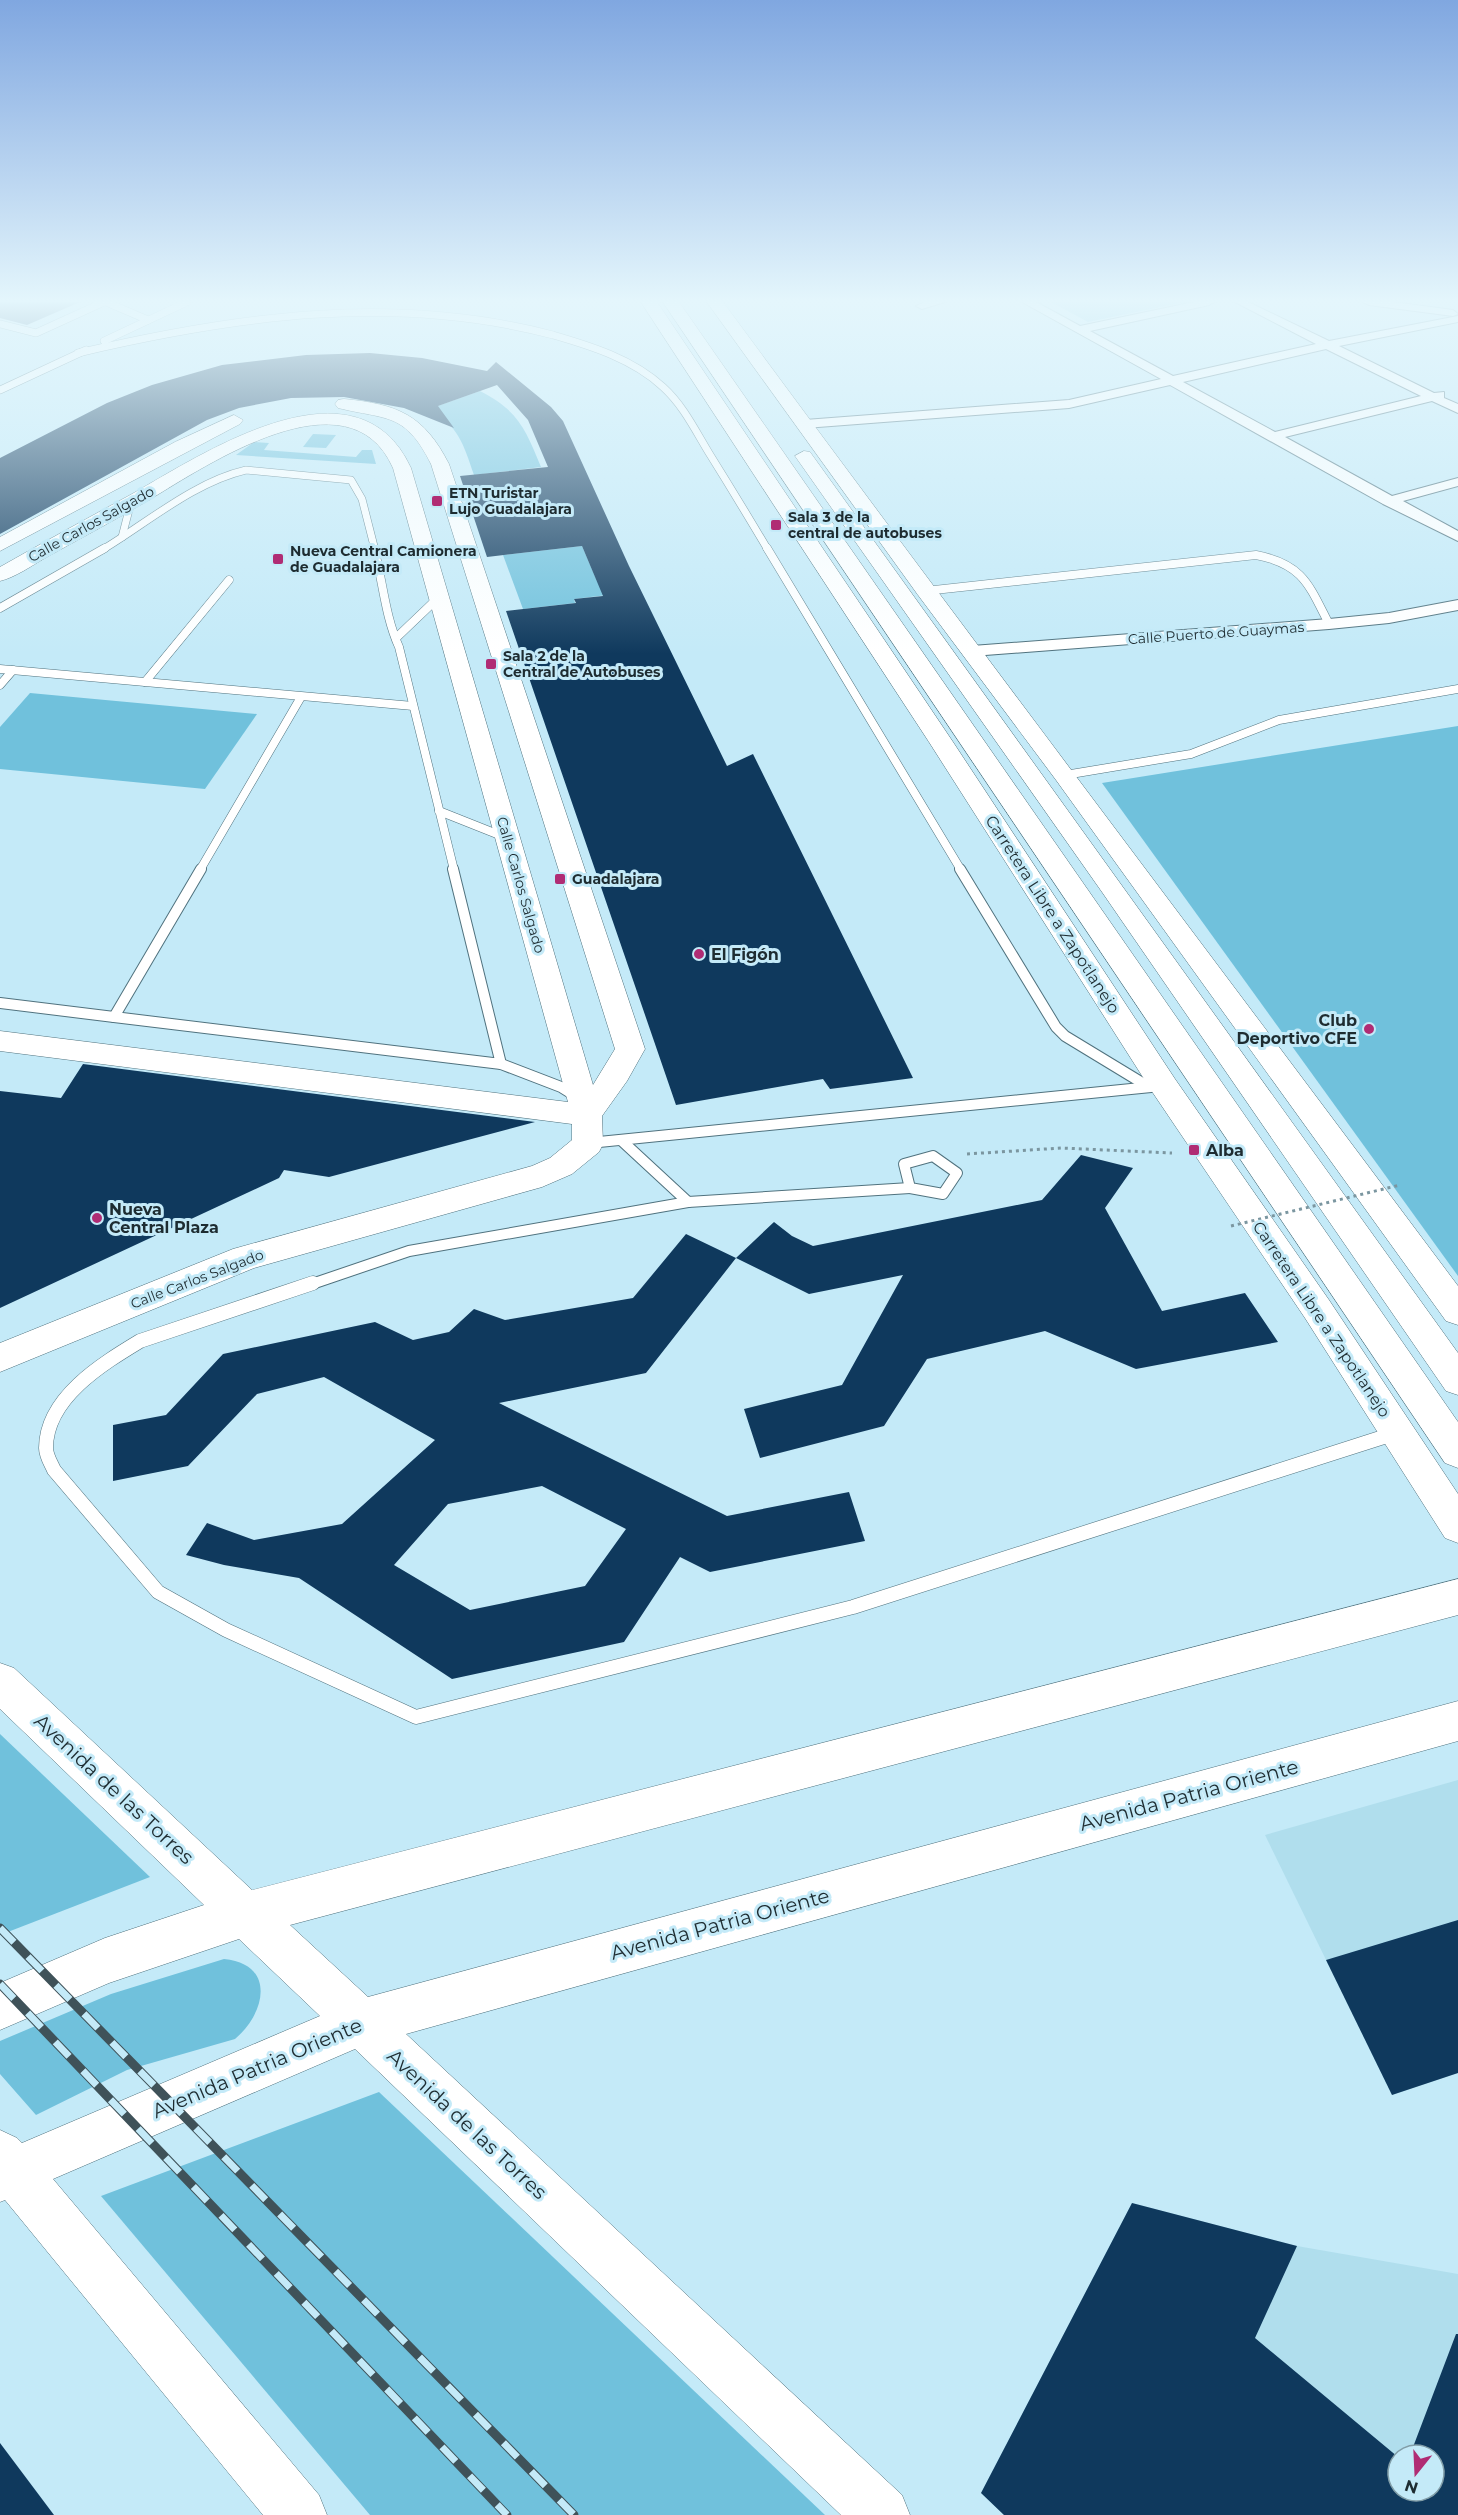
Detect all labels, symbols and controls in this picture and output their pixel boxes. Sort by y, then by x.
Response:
street label: Calle Carlos Salgado [25,482,157,566]
place label: ETN Turistar Lujo Guadalajara [449,484,572,518]
marker: ETN Turistar Lujo Guadalajara [430,494,444,508]
place label: Sala 3 de la central de autobuses [788,508,942,542]
marker: Sala 3 de la central de autobuses [769,518,783,532]
place label: Nueva Central Camionera de Guadalajara [290,542,477,576]
marker: Nueva Central Camionera de Guadalajara [271,552,285,566]
street label: Calle Puerto de Guaymas [1127,618,1305,648]
place label: Sala 2 de la Central de Autobuses [503,647,661,681]
marker: Sala 2 de la Central de Autobuses [484,657,498,671]
street label: Carretera Libre a Zapotlanejo [981,812,1124,1017]
street label: Calle Carlos Salgado [493,815,549,956]
place label: Guadalajara [572,870,659,888]
marker: Guadalajara [553,872,567,886]
place label: El Figón [711,945,779,964]
marker: El Figón [692,947,706,961]
place label: Club Deportivo CFE [1236,1011,1357,1048]
marker: Club Deportivo CFE [1362,1022,1376,1036]
place label: Alba [1205,1141,1244,1160]
marker: Alba [1187,1143,1201,1157]
place label: Nueva Central Plaza [109,1200,219,1237]
marker: Nueva Central Plaza [90,1211,104,1225]
street label: Carretera Libre a Zapotlanejo [1249,1218,1394,1421]
street label: Calle Carlos Salgado [128,1245,266,1313]
street label: Avenida de las Torres [29,1709,199,1869]
street label: Avenida Patria Oriente [1077,1754,1301,1836]
street label: Avenida Patria Oriente [608,1883,832,1965]
street label: Avenida Patria Oriente [148,2013,366,2123]
street label: Avenida de las Torres [382,2044,552,2204]
north arrow [1386,2443,1446,2503]
text: N [1402,2476,1421,2498]

